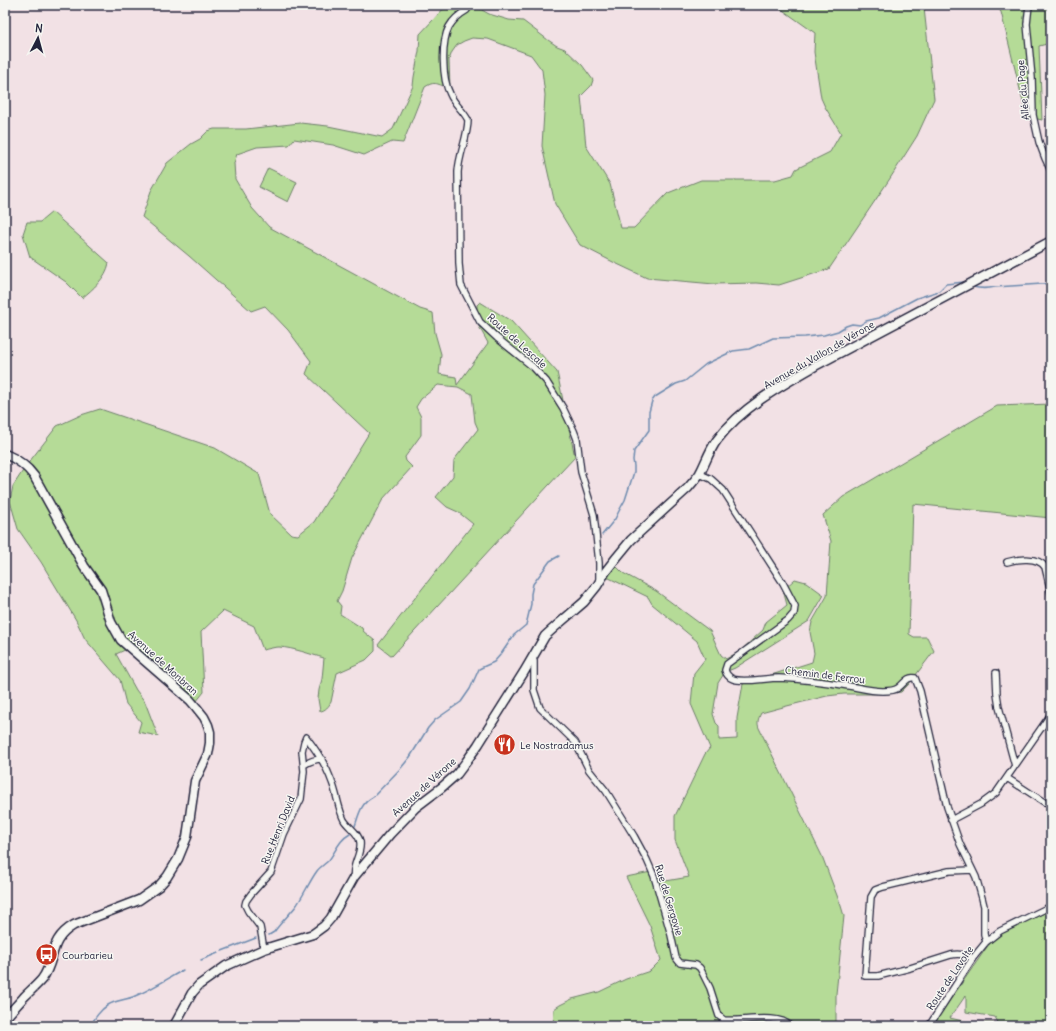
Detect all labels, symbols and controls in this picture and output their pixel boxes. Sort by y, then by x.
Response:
north arrow [18,18,58,58]
text: N [35,21,44,35]
street label: Allée du Page [1014,59,1032,121]
street label: Route de Lescale [484,311,550,371]
street label: Avenue du Vallon de Vérone [761,318,877,392]
street label: Avenue de Monbran [125,628,201,698]
street label: Chemin de Ferrou [784,664,866,686]
restaurant icon: Le Nostradamus [492,732,518,758]
place label: Le Nostradamus [520,739,594,752]
street label: Avenue de Vérone [389,755,459,819]
street label: Rue Henri David [258,794,298,866]
street label: Rue de Gergovie [652,863,686,937]
bus stop icon: Courbarieu [34,942,60,968]
street label: Route de Lavolte [924,943,976,1013]
place label: Courbarieu [62,949,113,962]

